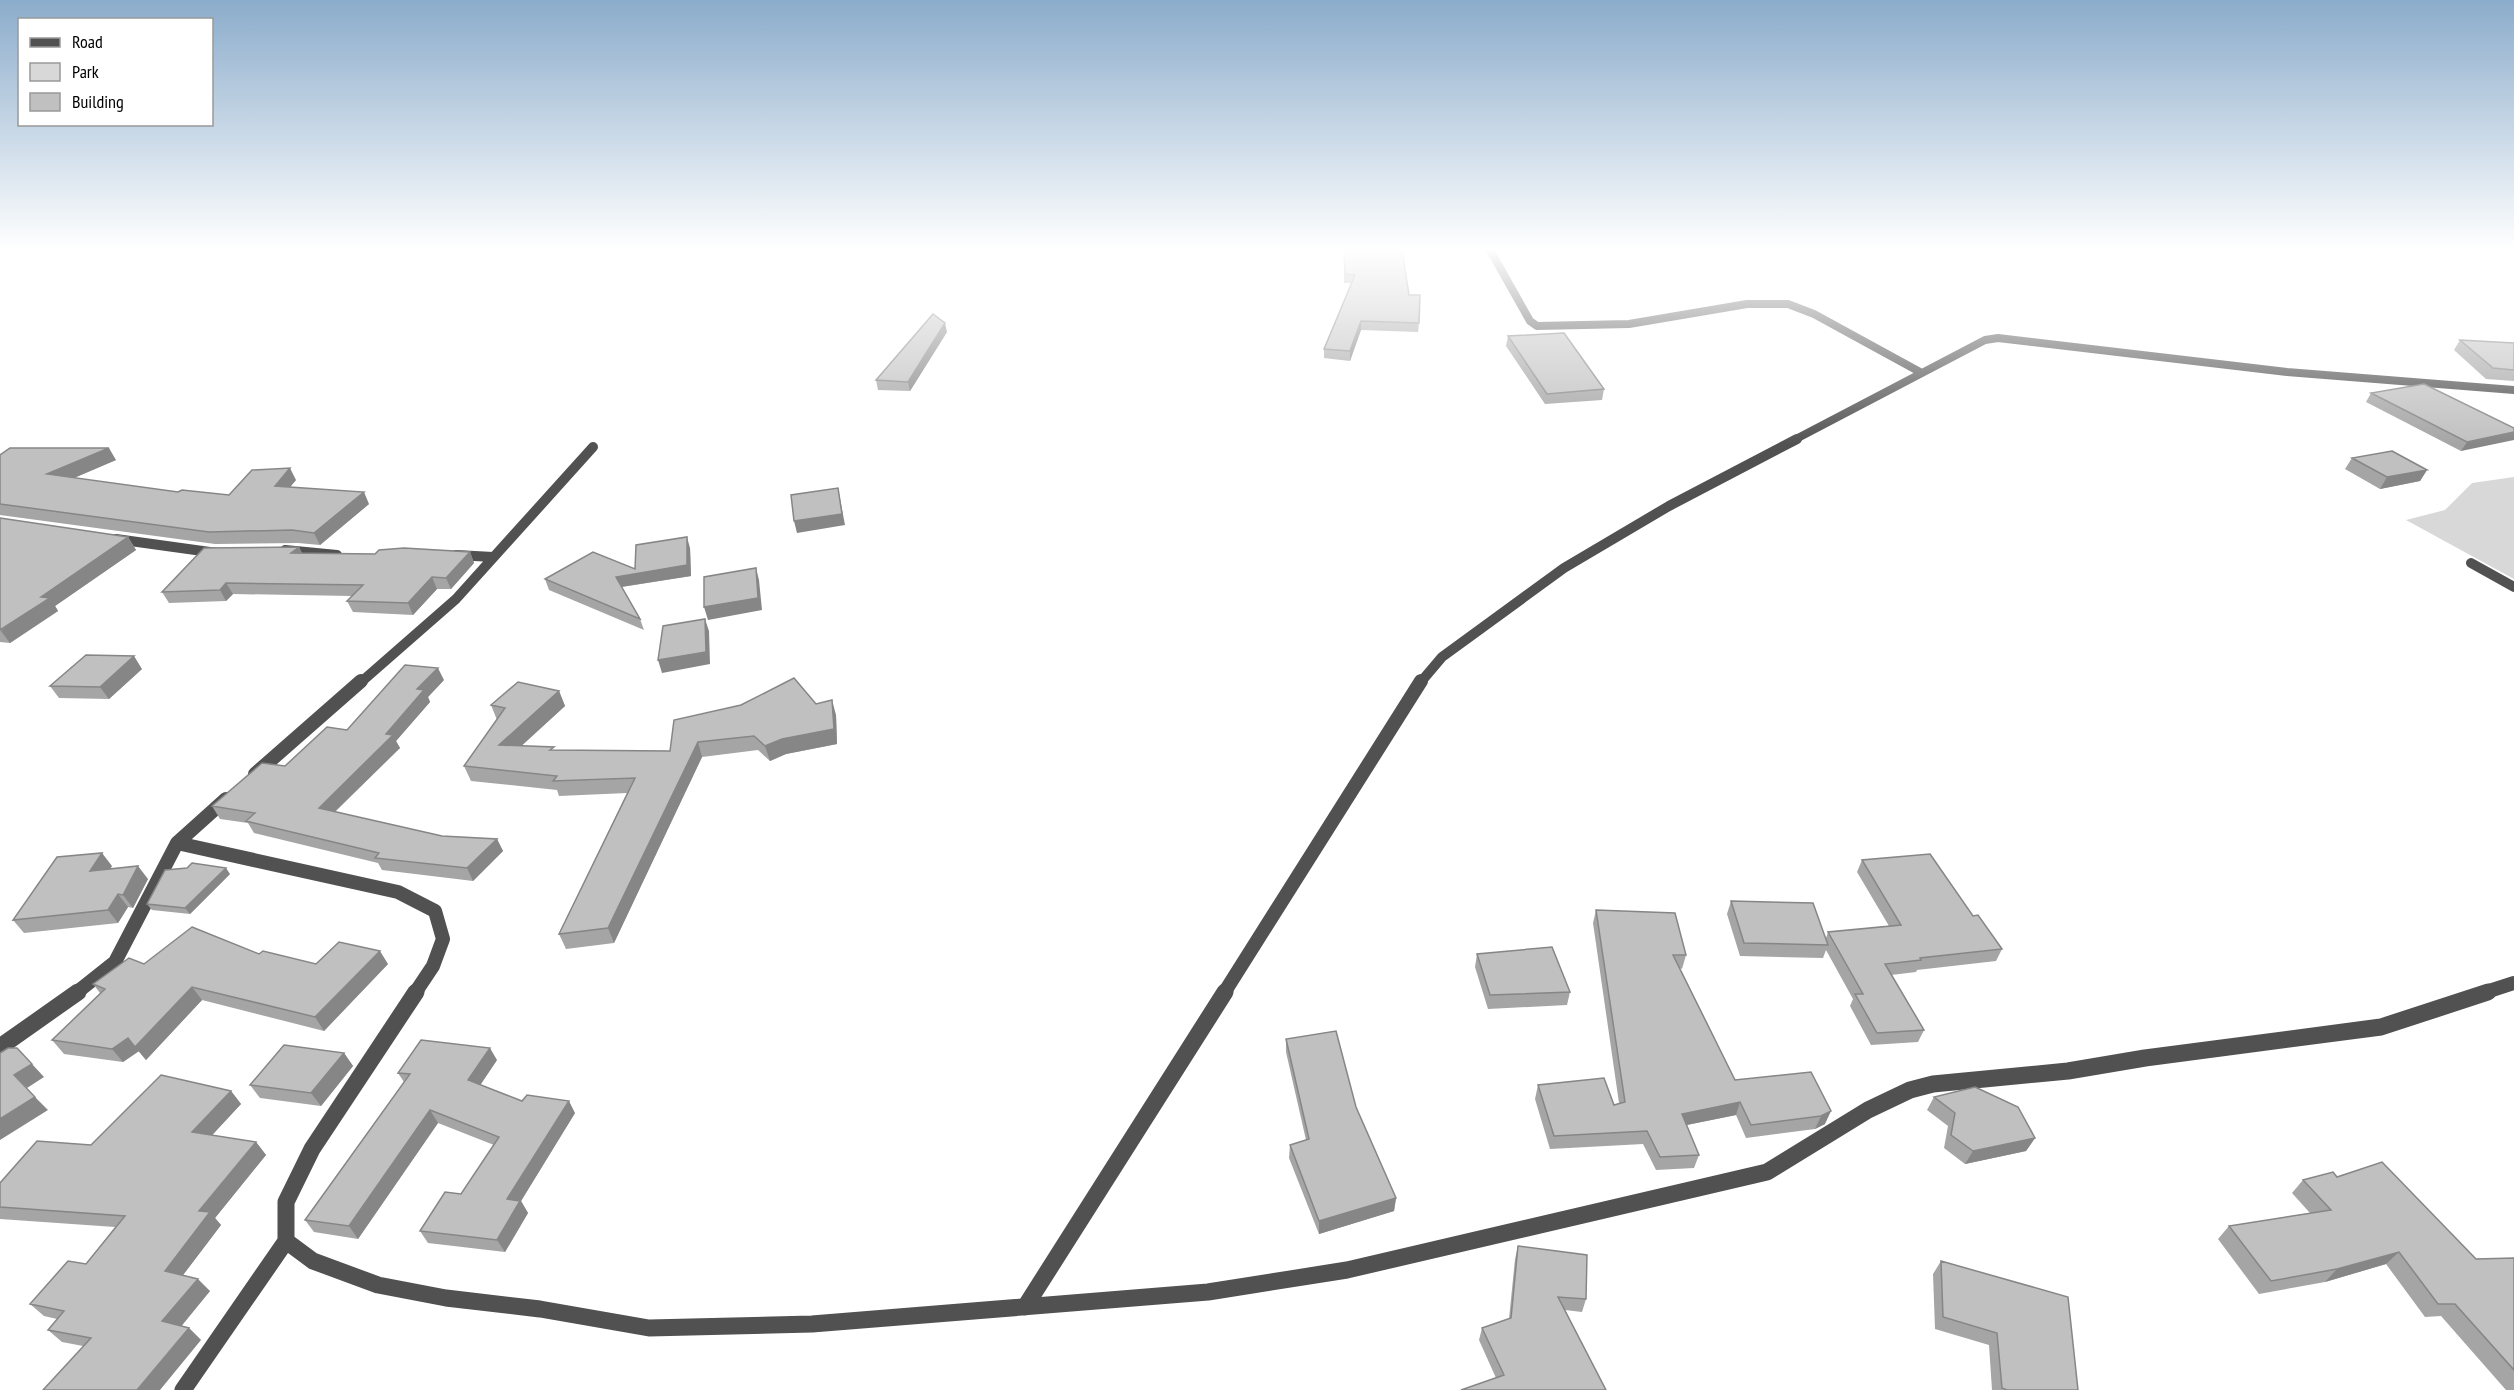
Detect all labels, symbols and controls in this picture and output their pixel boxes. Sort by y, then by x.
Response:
legend [18,18,213,126]
text: Road [72,30,103,53]
text: Park [72,60,99,83]
text: Building [72,90,124,113]

